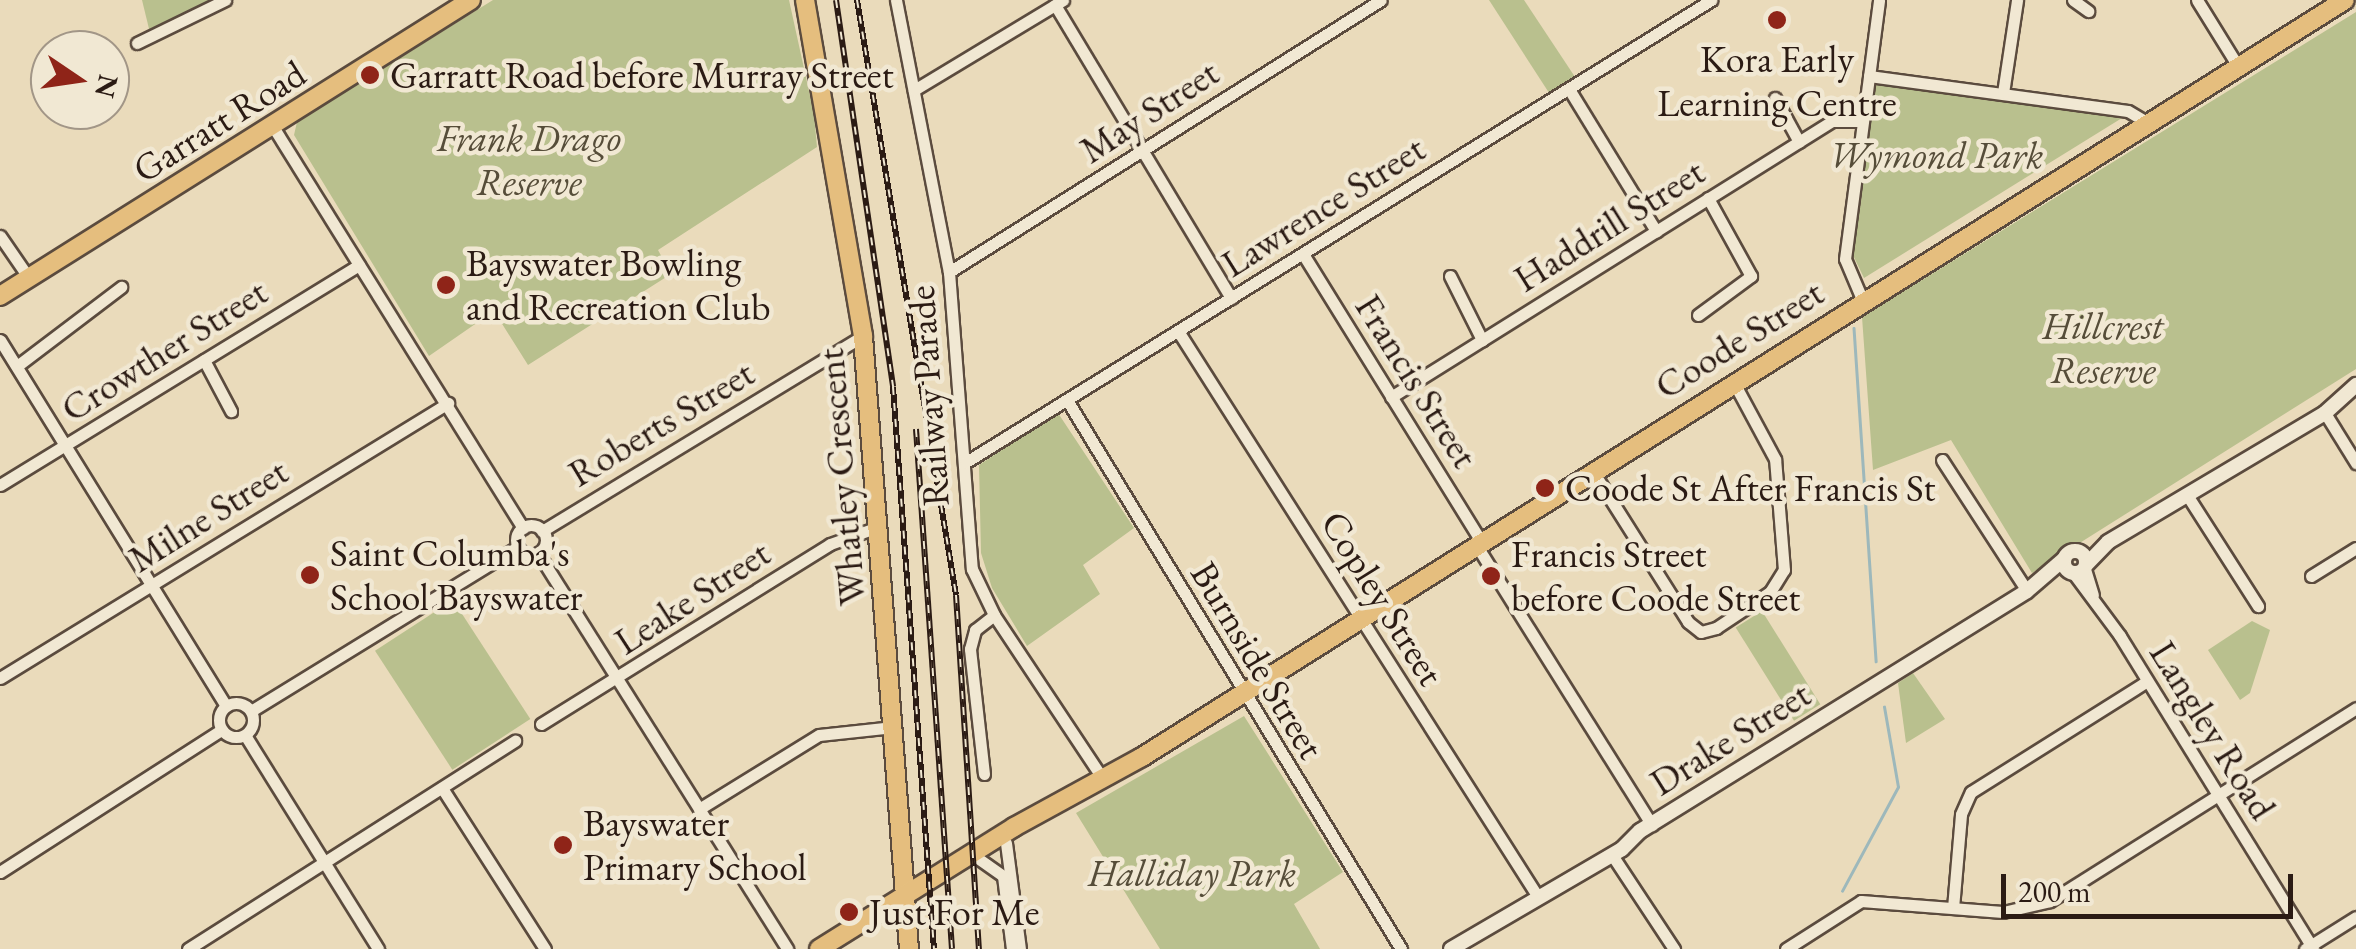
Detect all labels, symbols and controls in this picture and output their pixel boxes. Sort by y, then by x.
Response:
marker: Kora Early Learning Centre [1766,9,1788,31]
north arrow [30,30,130,130]
place label: Kora Early Learning Centre [1657,36,1897,125]
street label: May Street [1071,49,1227,173]
street label: Garratt Road [124,50,314,192]
place label: Garratt Road before Murray Street [390,52,894,98]
marker: Garratt Road before Murray Street [359,64,381,86]
text: N [87,71,127,101]
park label: Frank Drago Reserve [437,115,621,204]
street label: Lawrence Street [1213,126,1433,286]
park label: Wymond Park [1829,132,2043,178]
street label: Haddrill Street [1505,149,1713,301]
place label: Bayswater Bowling and Recreation Club [466,240,771,330]
street label: Crowther Street [53,269,275,431]
street label: Coode Street [1646,269,1832,409]
marker: Bayswater Bowling and Recreation Club [435,274,457,296]
street label: Railway Parade [898,284,958,508]
street label: Francis Street [1346,286,1488,476]
park label: Hillcrest Reserve [2043,303,2163,392]
street label: Whatley Crescent [807,347,875,607]
street label: Roberts Street [560,350,762,496]
street label: Milne Street [120,448,296,582]
place label: Coode St After Francis St [1565,465,1935,511]
marker: Coode St After Francis St [1534,477,1556,499]
street label: Copley Street [1312,503,1454,693]
place label: Saint Columba's School Bayswater [330,530,583,620]
street label: Leake Street [606,530,778,664]
place label: Francis Street before Coode Street [1511,531,1800,620]
street label: Burnside Street [1181,553,1335,767]
marker: Saint Columba's School Bayswater [299,564,321,586]
marker: Francis Street before Coode Street [1480,565,1502,587]
street label: Langley Road [2140,632,2286,828]
street label: Drake Street [1641,671,1819,805]
place label: Bayswater Primary School [583,800,807,889]
marker: Bayswater Primary School [552,834,574,856]
park label: Halliday Park [1088,850,1296,896]
scale bar [2006,854,2298,916]
text: 200 m [2018,872,2091,911]
place label: Just For Me [869,889,1039,935]
marker: Just For Me [838,901,860,923]

